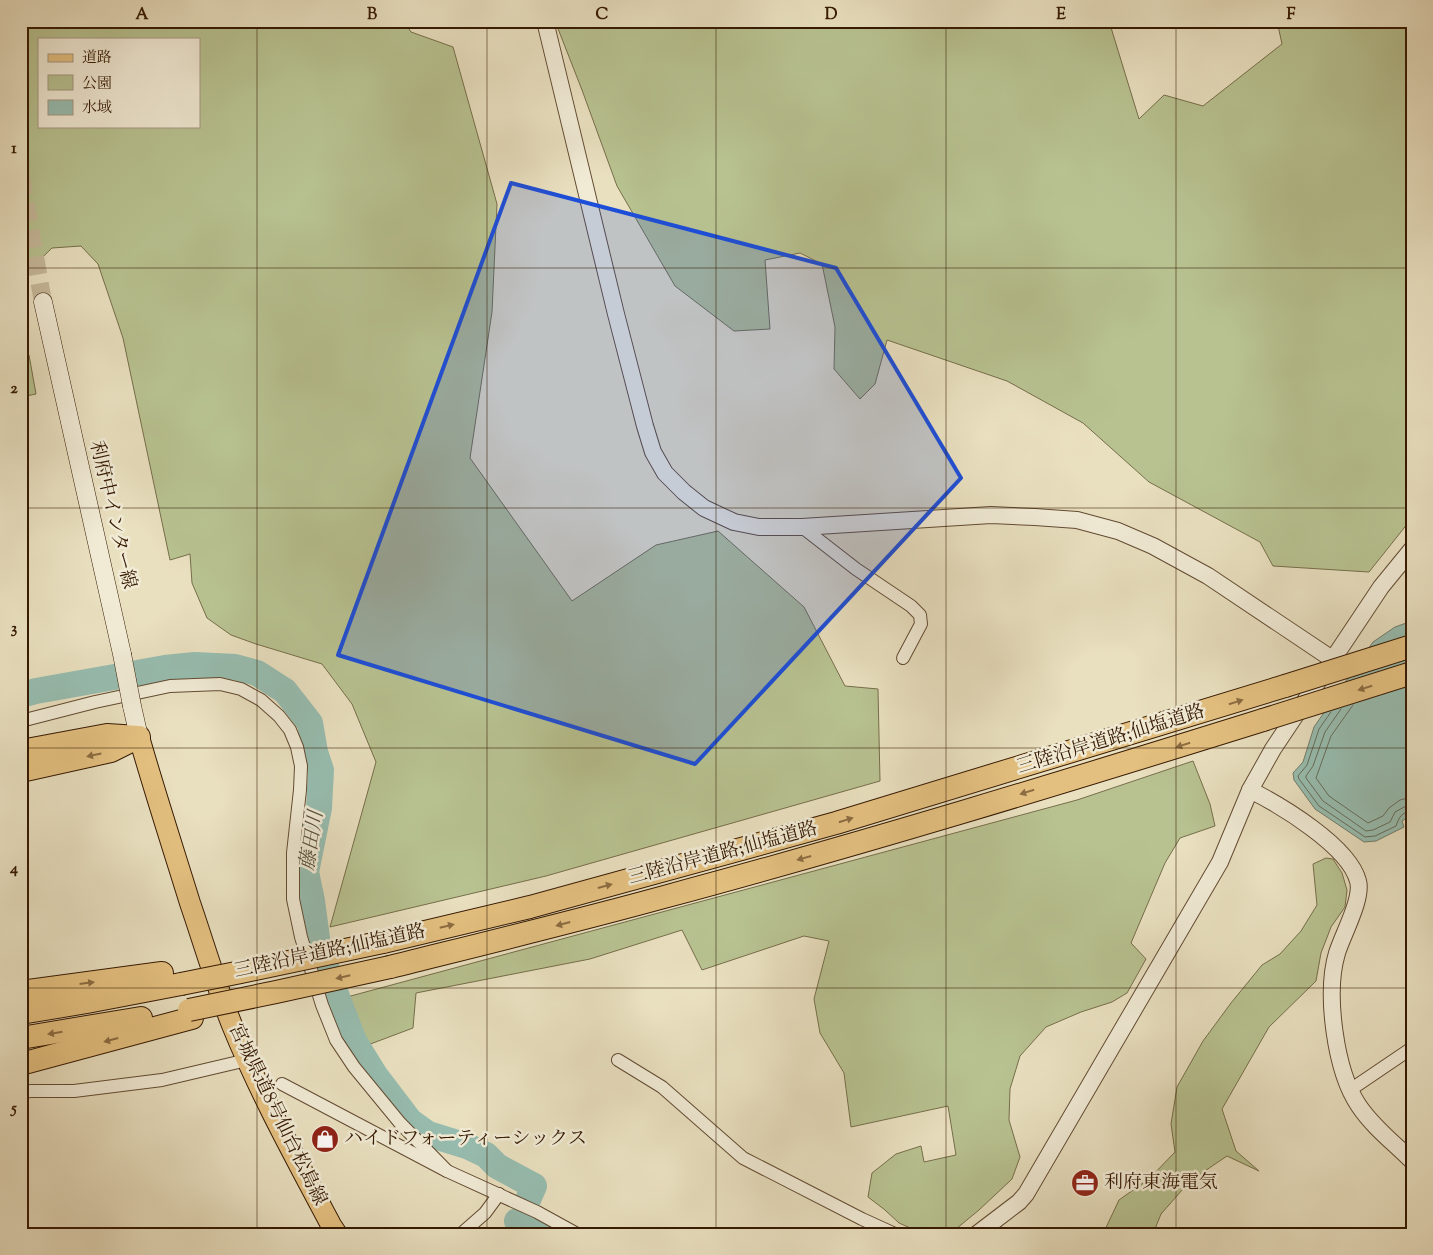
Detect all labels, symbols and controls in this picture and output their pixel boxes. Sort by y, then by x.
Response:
text: A [136,4,149,27]
text: B [367,4,377,27]
text: C [596,4,609,27]
text: D [825,4,838,27]
text: E [1056,4,1066,27]
text: F [1287,4,1296,27]
legend [38,38,200,128]
text: 道路 [82,48,112,69]
text: 公園 [82,74,112,95]
text: 水域 [82,98,112,119]
text: 1 [11,138,17,161]
text: 2 [10,378,18,401]
street label: 利府中インター線 [82,438,142,592]
text: 3 [11,618,18,641]
one-way arrow [1358,685,1373,692]
one-way arrow [1228,697,1243,705]
street label: 三陸沿岸道路;仙塩道路 [1014,699,1208,781]
one-way arrow [1175,741,1190,749]
one-way arrow [86,751,101,759]
one-way arrow [1019,789,1034,797]
water label: 藤田川 [294,807,332,873]
street label: 三陸沿岸道路;仙塩道路 [625,816,821,892]
one-way arrow [838,816,853,824]
one-way arrow [797,854,812,862]
text: 4 [9,858,18,881]
one-way arrow [597,882,612,890]
street label: 三陸沿岸道路;仙塩道路 [232,919,428,985]
one-way arrow [555,920,571,928]
one-way arrow [440,922,455,930]
one-way arrow [335,973,350,981]
one-way arrow [79,979,95,987]
street label: 宮城県道8号仙台松島線 [221,1019,333,1211]
one-way arrow [47,1029,63,1037]
one-way arrow [104,1036,119,1044]
text: 5 [9,1098,17,1121]
shop icon: ハイドフォーティーシックス [310,1124,340,1154]
place label: ハイドフォーティーシックス [344,1126,587,1153]
office icon: 利府東海電気 [1070,1168,1100,1198]
place label: 利府東海電気 [1104,1170,1218,1197]

